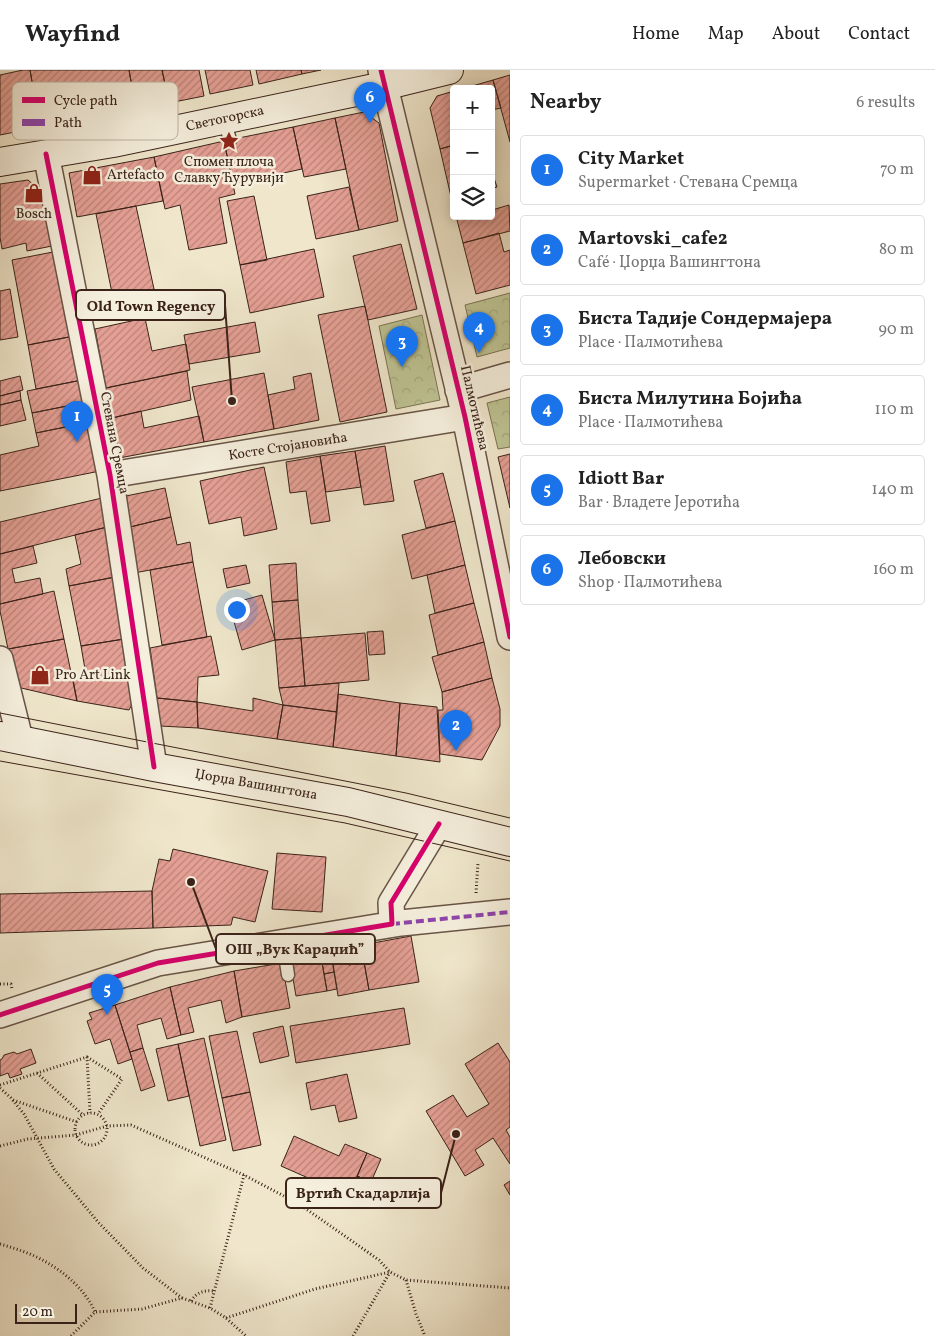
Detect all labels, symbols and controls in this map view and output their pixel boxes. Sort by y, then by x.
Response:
text: Wayfind [25,18,120,52]
text: Home [632,22,680,47]
text: Map [708,22,744,47]
text: About [772,22,820,47]
text: Contact [848,22,910,47]
legend [12,82,178,140]
pin: 6 [354,82,386,123]
map controls [450,85,495,220]
button: + [450,85,495,130]
text: Nearby [530,88,601,117]
text: Cycle path [54,92,118,111]
text: 6 results [856,92,915,114]
street label: Светогорска [184,101,266,137]
text: Path [54,114,82,133]
place icon: Спомен плоча Славку Ћурувији [218,130,240,152]
button: − [450,130,495,175]
text: City Market [578,146,684,172]
place label: Спомен плоча Славку Ћурувији [174,153,284,188]
text: 1 [544,159,550,181]
text: 70 m [880,159,914,181]
shop icon: Artefacto [81,164,103,186]
place label: Artefacto [107,166,164,185]
text: Supermarket · Стевана Сремца [578,172,798,194]
button: layers [450,175,495,220]
shop icon: Bosch [23,182,45,204]
place label: Bosch [16,205,52,224]
text: Martovski_cafe2 [578,226,728,252]
text: 2 [543,239,551,261]
text: 80 m [879,239,914,261]
text: Café · Џорџа Вашингтона [578,252,761,274]
callout: Old Town Regency [76,290,225,320]
text: Old Town Regency [87,297,216,318]
text: Биста Тадије Сондермајера [578,306,832,332]
pin: 4 [463,312,495,353]
text: 3 [543,319,551,341]
text: 90 m [878,319,914,341]
pin: 3 [386,326,418,367]
text: Place · Палмотићева [578,332,723,354]
street label: Палмотићева [455,364,493,452]
text: Биста Милутина Бојића [578,386,802,412]
street label: Стевана Сремца [95,390,133,496]
text: 4 [542,399,552,421]
text: 110 m [875,399,914,421]
pin: 1 [61,401,93,442]
text: Place · Палмотићева [578,412,723,434]
street label: Косте Стојановића [227,428,349,466]
text: Idiott Bar [578,466,664,492]
text: 5 [543,479,551,501]
text: 140 m [872,479,914,501]
text: Bar · Владете Јеротића [578,492,740,514]
text: Лебовски [578,546,666,572]
text: 6 [543,559,551,581]
text: 160 m [873,559,914,581]
text: Shop · Палмотићева [578,572,723,594]
your location [224,597,250,623]
shop icon: Pro Art Link [29,664,51,686]
place label: Pro Art Link [55,666,131,685]
pin: 2 [440,710,472,751]
street label: Џорџа Вашингтона [193,765,319,805]
callout: ОШ „Вук Караџић” [216,934,375,964]
text: ОШ „Вук Караџић” [226,940,364,961]
pin: 5 [91,974,123,1015]
callout: Вртић Скадарлија [286,1178,441,1208]
text: Вртић Скадарлија [296,1184,430,1205]
scale bar [15,1301,78,1324]
text: 20 m [22,1303,53,1322]

